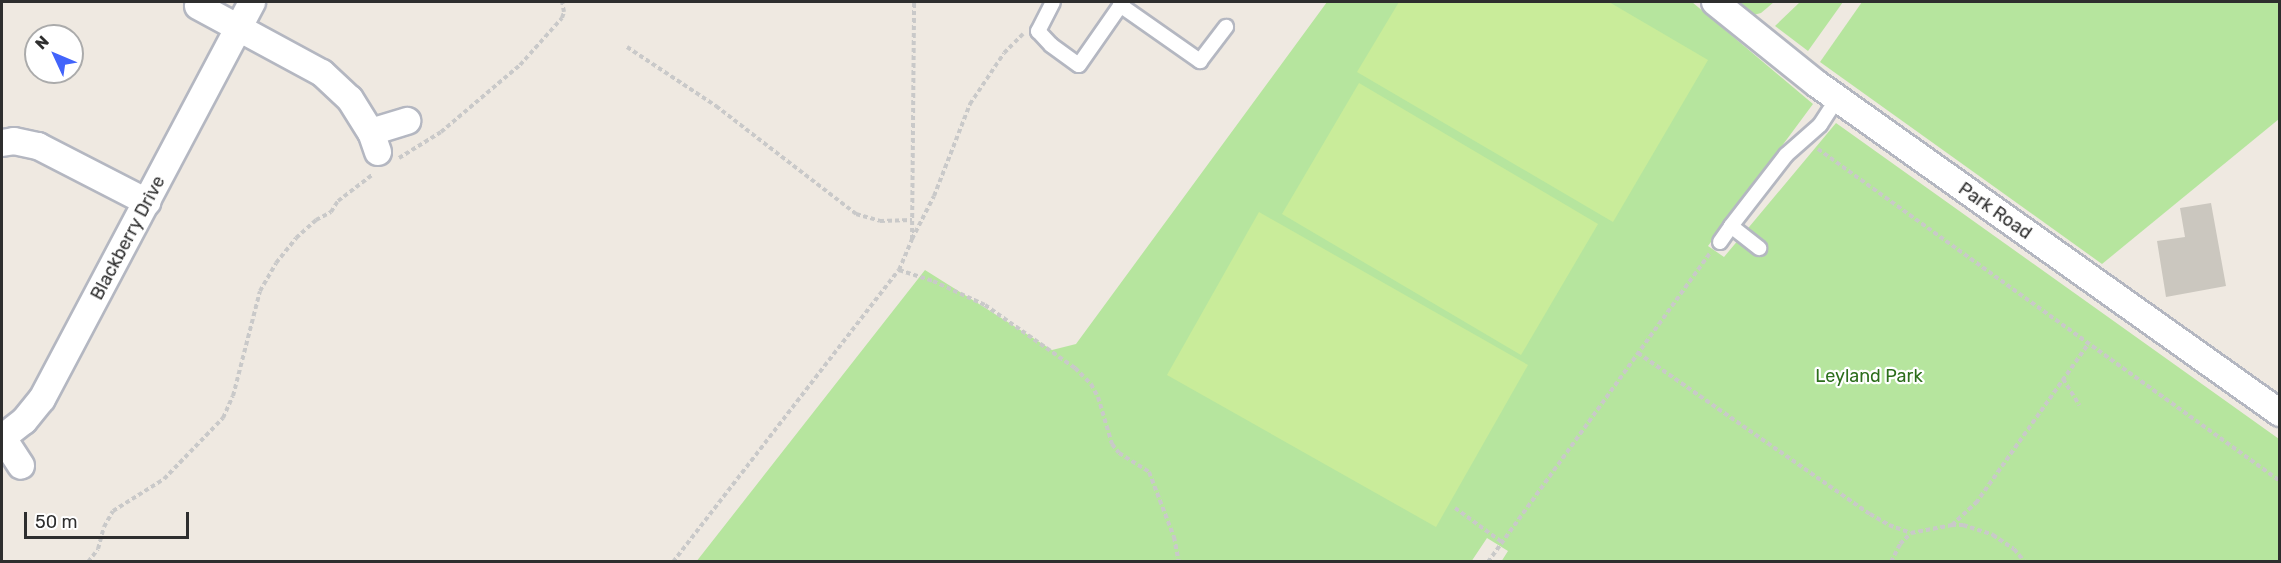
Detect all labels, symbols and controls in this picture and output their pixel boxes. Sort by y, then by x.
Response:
north arrow [24,24,84,84]
text: N [31,32,53,53]
street label: Blackberry Drive [86,172,170,304]
street label: Park Road [1954,178,2036,244]
park label: Leyland Park [1815,365,1923,387]
scale bar [27,500,192,538]
text: 50 m [35,511,78,533]

